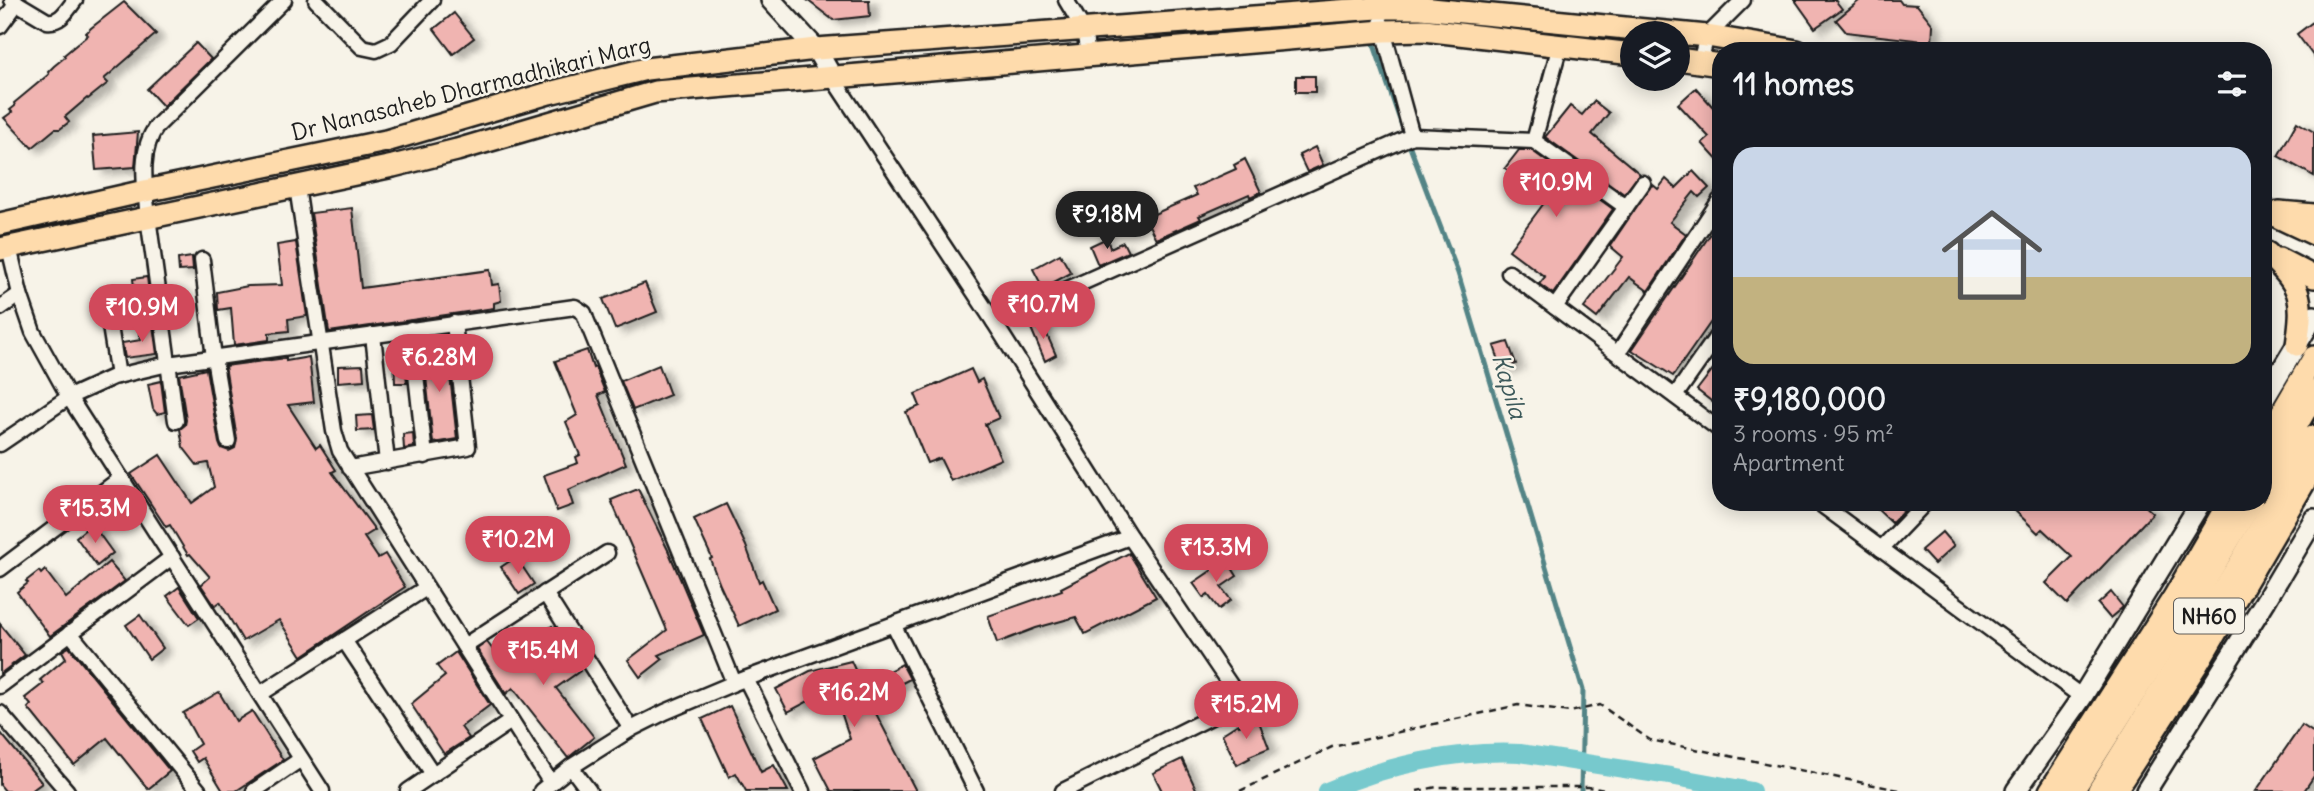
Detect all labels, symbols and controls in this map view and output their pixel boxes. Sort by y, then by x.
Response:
map controls [1620,21,1690,91]
button: layers [1620,21,1690,91]
street label: Dr Nanasaheb Dharmadhikari Marg [288,29,654,147]
text: 11 homes [1733,65,1854,103]
icon: filters [2213,65,2251,103]
pin: ₹10.9M [1499,160,1613,219]
text: ₹10.9M [1519,167,1593,196]
pin: ₹9.18M [1050,191,1164,251]
icon: home [1929,192,2055,318]
text: ₹9.18M [1072,199,1142,228]
pin: ₹10.7M [986,282,1100,341]
pin: ₹10.9M [85,284,199,344]
text: ₹10.7M [1007,289,1079,318]
text: ₹10.9M [105,292,179,321]
pin: ₹6.28M [382,334,496,394]
text: ₹6.28M [401,342,477,371]
water label: Kapila [1486,350,1534,423]
text: ₹9,180,000 [1733,380,1886,418]
text: 3 rooms · 95 m² [1733,419,1894,448]
text: Apartment [1733,448,1845,477]
pin: ₹15.3M [38,486,152,545]
text: ₹15.3M [59,493,131,522]
pin: ₹10.2M [461,516,575,576]
text: ₹10.2M [481,524,555,553]
pin: ₹13.3M [1159,524,1273,584]
text: ₹13.3M [1180,532,1252,561]
road number: NH60 [2174,598,2244,634]
pin: ₹15.4M [486,628,600,687]
text: ₹15.4M [507,635,579,664]
pin: ₹16.2M [797,670,911,729]
text: ₹16.2M [818,677,890,706]
pin: ₹15.2M [1189,682,1303,741]
text: ₹15.2M [1210,689,1282,718]

